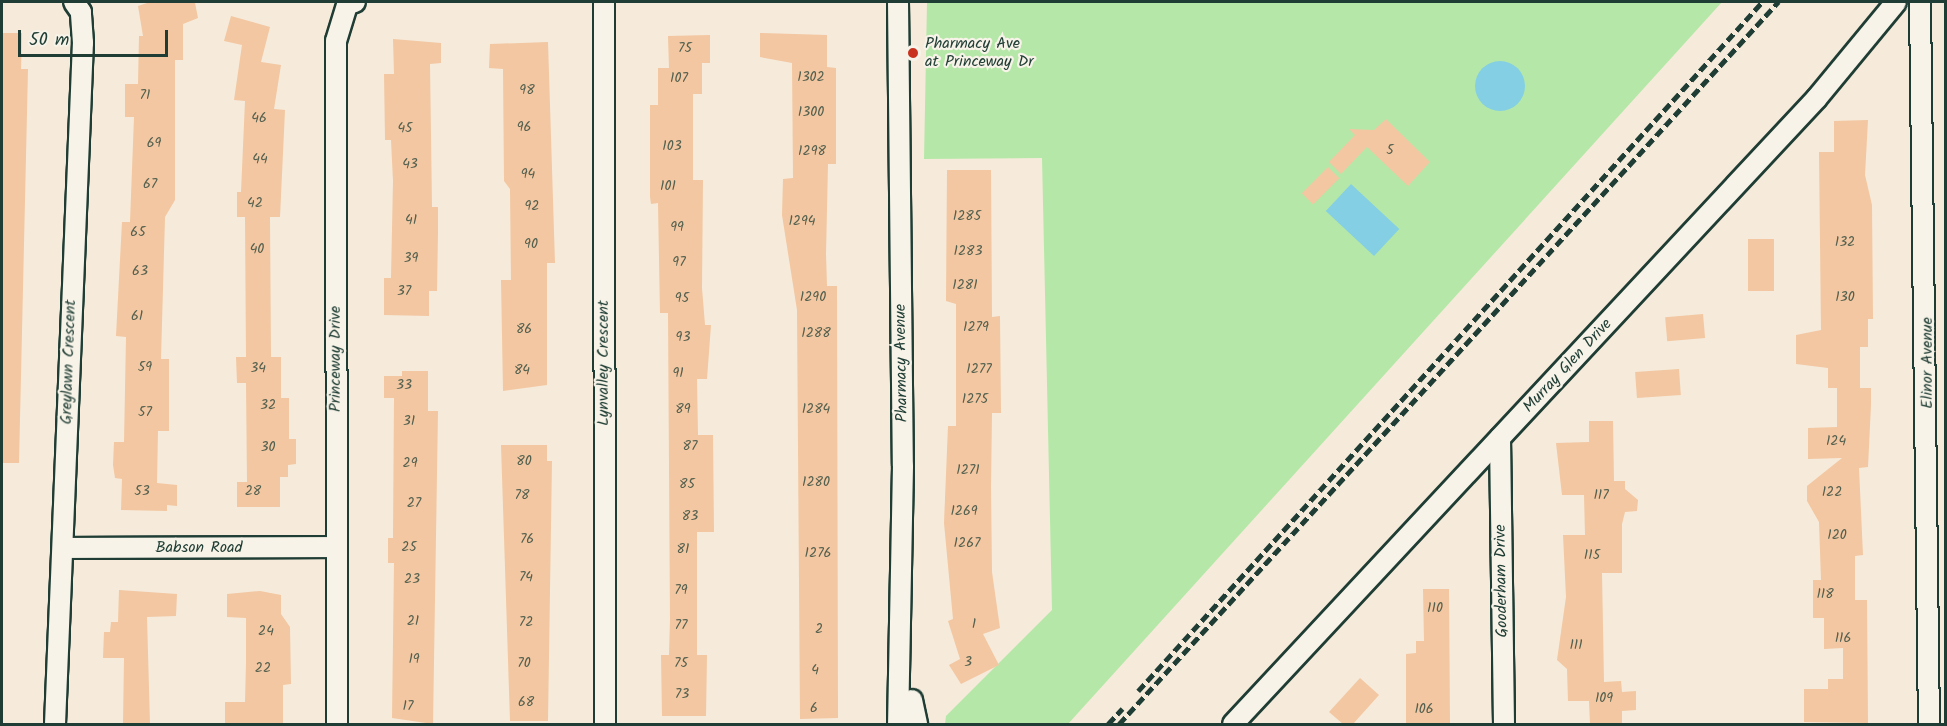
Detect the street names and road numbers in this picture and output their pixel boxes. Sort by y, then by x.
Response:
street label: Greylawn Crescent [57,299,81,425]
street label: Lynvalley Crescent [594,300,614,426]
street label: Pharmacy Avenue [891,304,913,422]
street label: Princeway Drive [326,306,346,412]
street label: Murray Glen Drive [1520,315,1616,417]
street label: Elinor Avenue [1918,317,1938,409]
street label: Gooderham Drive [1491,524,1513,638]
street label: Babson Road [155,538,243,558]

